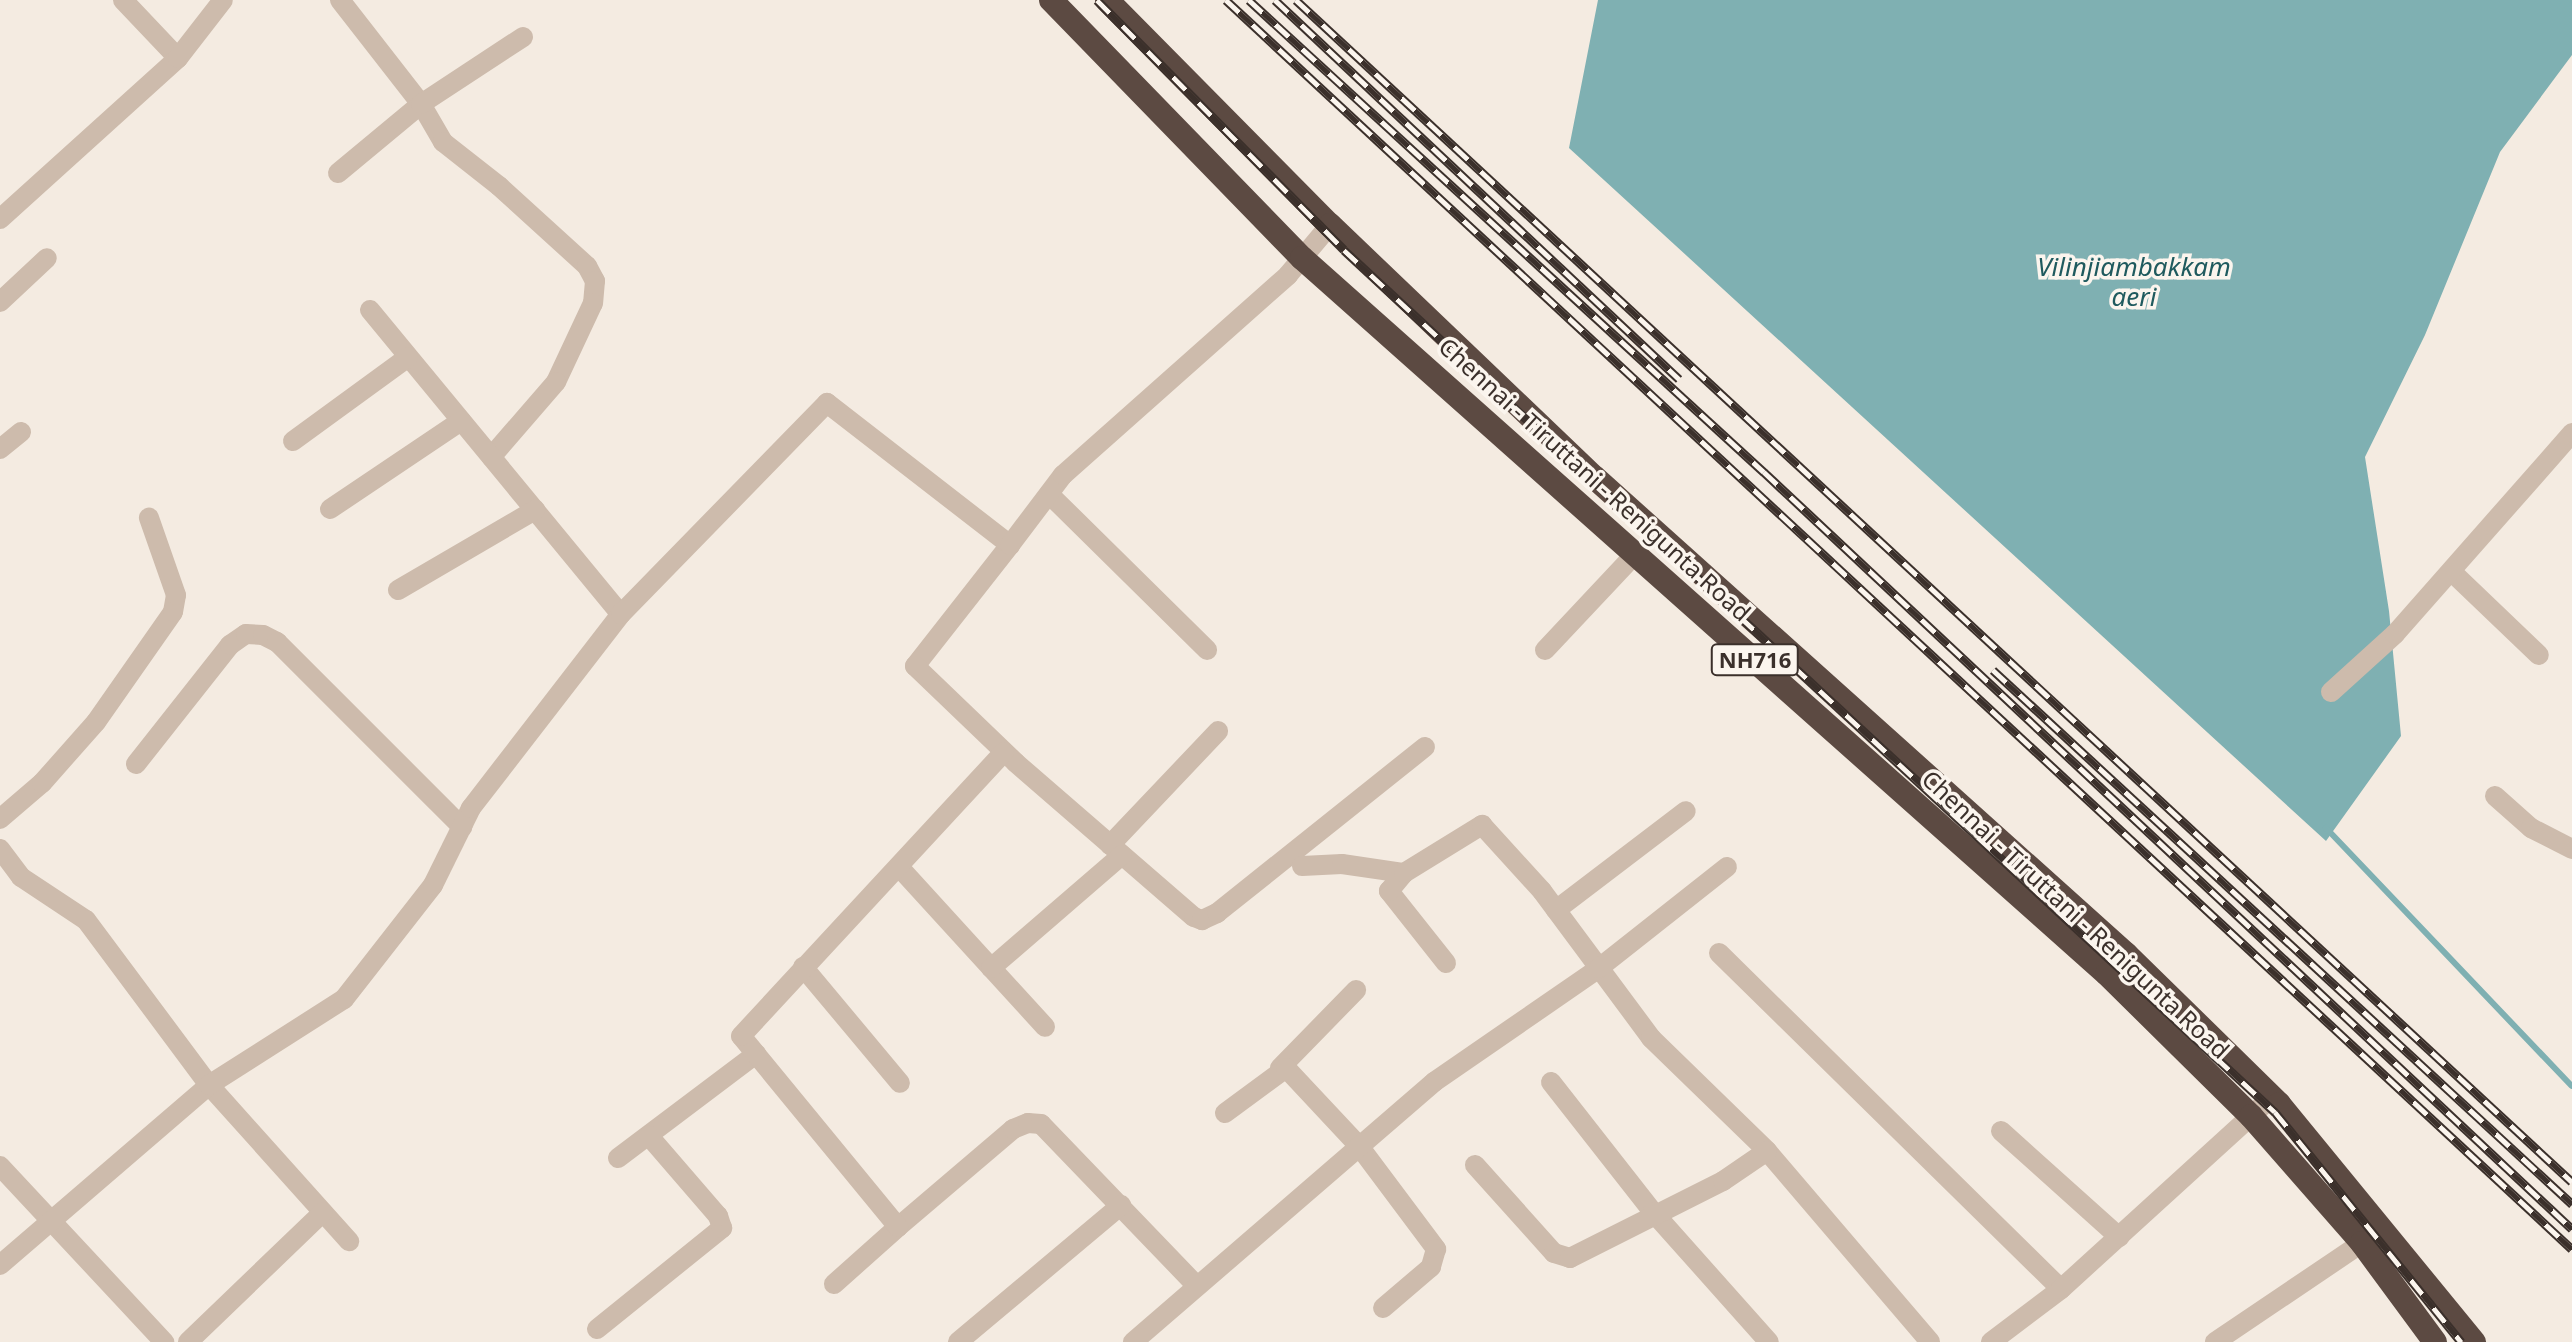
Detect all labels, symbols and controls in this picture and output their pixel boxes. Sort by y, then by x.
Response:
water label: Vilinjiambakkam aeri [2037,251,2231,312]
street label: Chennai - Tiruttani - Renigunta Road [1433,331,1757,627]
road number: NH716 [1709,642,1801,678]
street label: Chennai - Tiruttani - Renigunta Road [1917,764,2235,1064]

